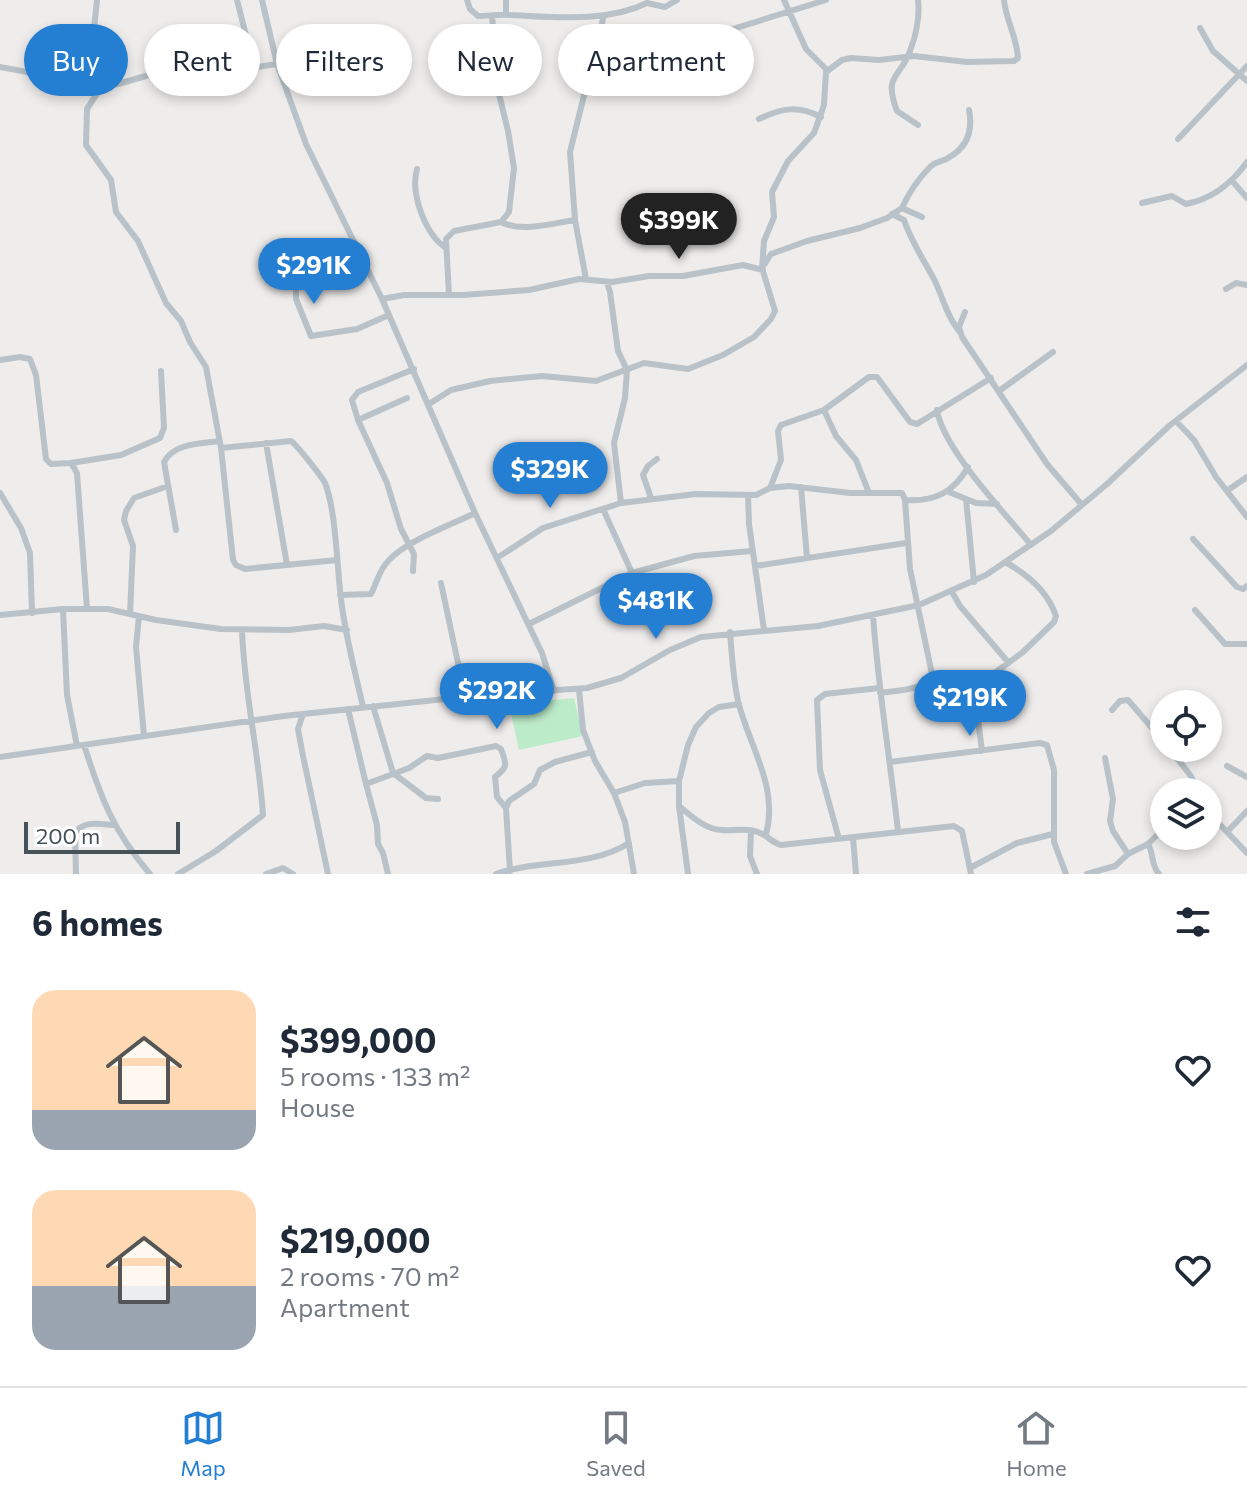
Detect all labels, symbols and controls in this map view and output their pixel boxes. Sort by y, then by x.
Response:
chip: Buy [24,24,128,96]
chip: Rent [144,24,260,96]
chip: Filters [276,24,412,96]
chip: New [428,24,542,96]
chip: Apartment [558,24,754,96]
pin: $399K [623,193,735,261]
text: $399K [639,203,719,234]
pin: $291K [258,238,370,306]
text: $291K [276,248,352,279]
pin: $329K [494,442,606,510]
text: $329K [511,452,589,483]
pin: $481K [600,573,712,641]
text: $481K [618,583,694,614]
pin: $292K [441,663,553,731]
pin: $219K [914,670,1026,738]
text: $292K [458,673,536,704]
text: $219K [932,680,1008,711]
map controls [1150,690,1222,850]
button: locate [1150,690,1222,762]
button: layers [1150,778,1222,850]
scale bar [24,818,180,854]
text: 200 m [36,822,100,849]
icon: filters [1171,900,1215,944]
text: 6 homes [32,901,163,943]
text: $399,000 [280,1018,437,1060]
icon: home [96,1022,192,1118]
icon: heart [1171,1048,1215,1092]
text: 5 rooms · 133 m² [280,1060,470,1091]
text: House [280,1091,355,1122]
text: $219,000 [280,1218,431,1260]
icon: home [96,1222,192,1318]
icon: heart [1171,1248,1215,1292]
text: 2 rooms · 70 m² [280,1260,460,1291]
text: Apartment [280,1291,410,1322]
tab: Map [180,1406,226,1481]
tab: Saved [586,1406,646,1481]
tab: Home [1006,1406,1067,1481]

